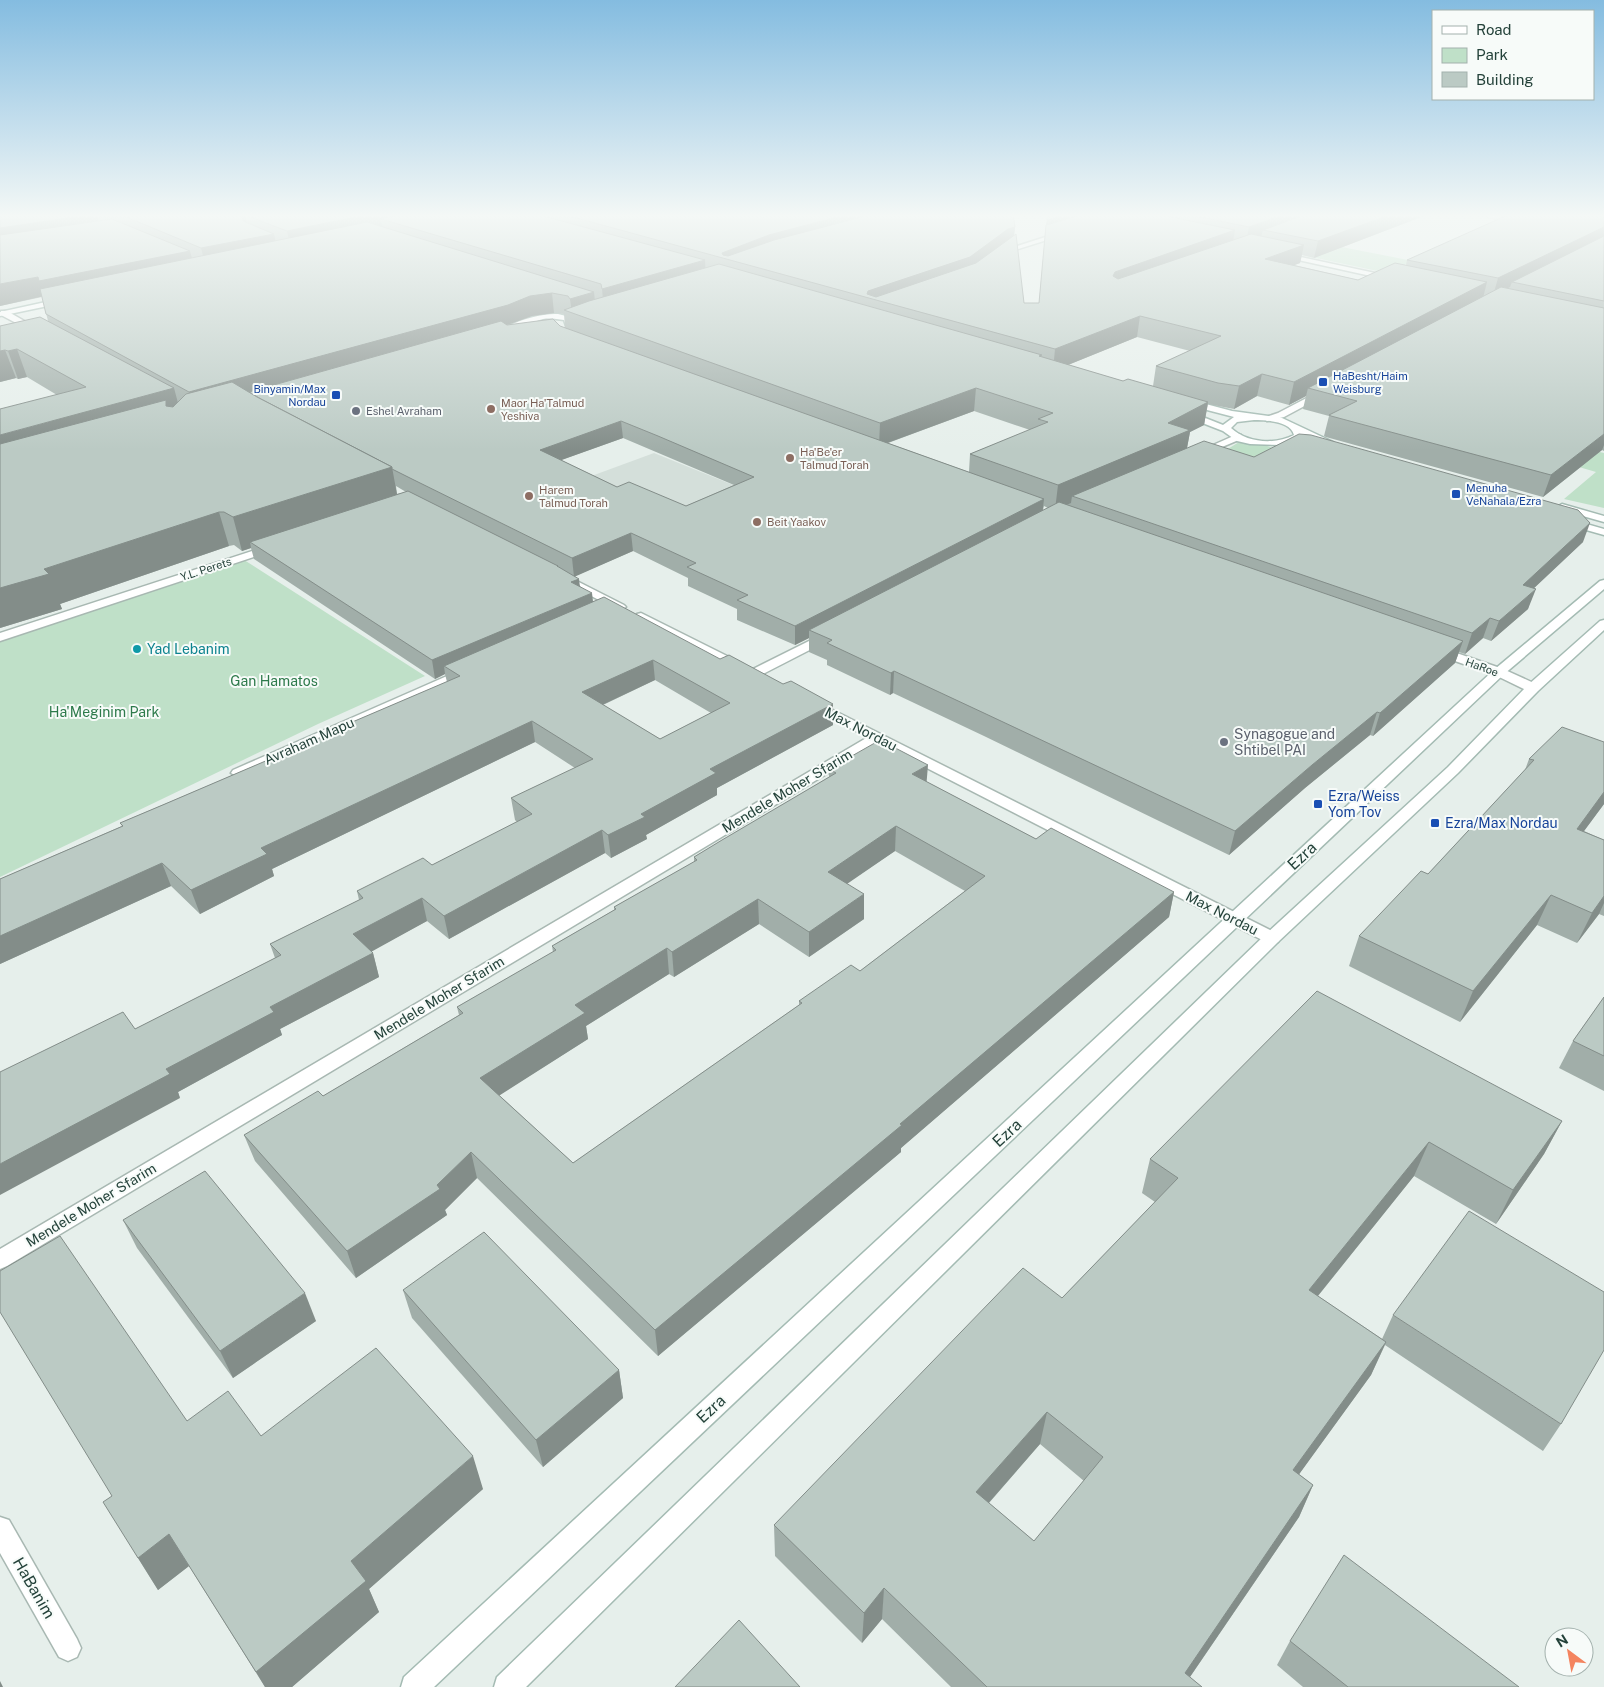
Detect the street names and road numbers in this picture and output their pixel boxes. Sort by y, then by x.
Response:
street label: Y.L. Perets [179,555,233,583]
street label: HaRoe [1464,656,1500,678]
street label: Max Nordau [822,704,900,754]
street label: Avraham Mapu [261,714,357,768]
street label: Mendele Moher Sfarim [719,746,855,836]
street label: Ezra [1284,838,1320,874]
street label: Max Nordau [1183,888,1261,938]
street label: Mendele Moher Sfarim [371,953,507,1043]
street label: Ezra [989,1115,1025,1151]
street label: Mendele Moher Sfarim [23,1160,159,1250]
street label: Ezra [693,1391,729,1427]
street label: HaBanim [9,1554,59,1622]

